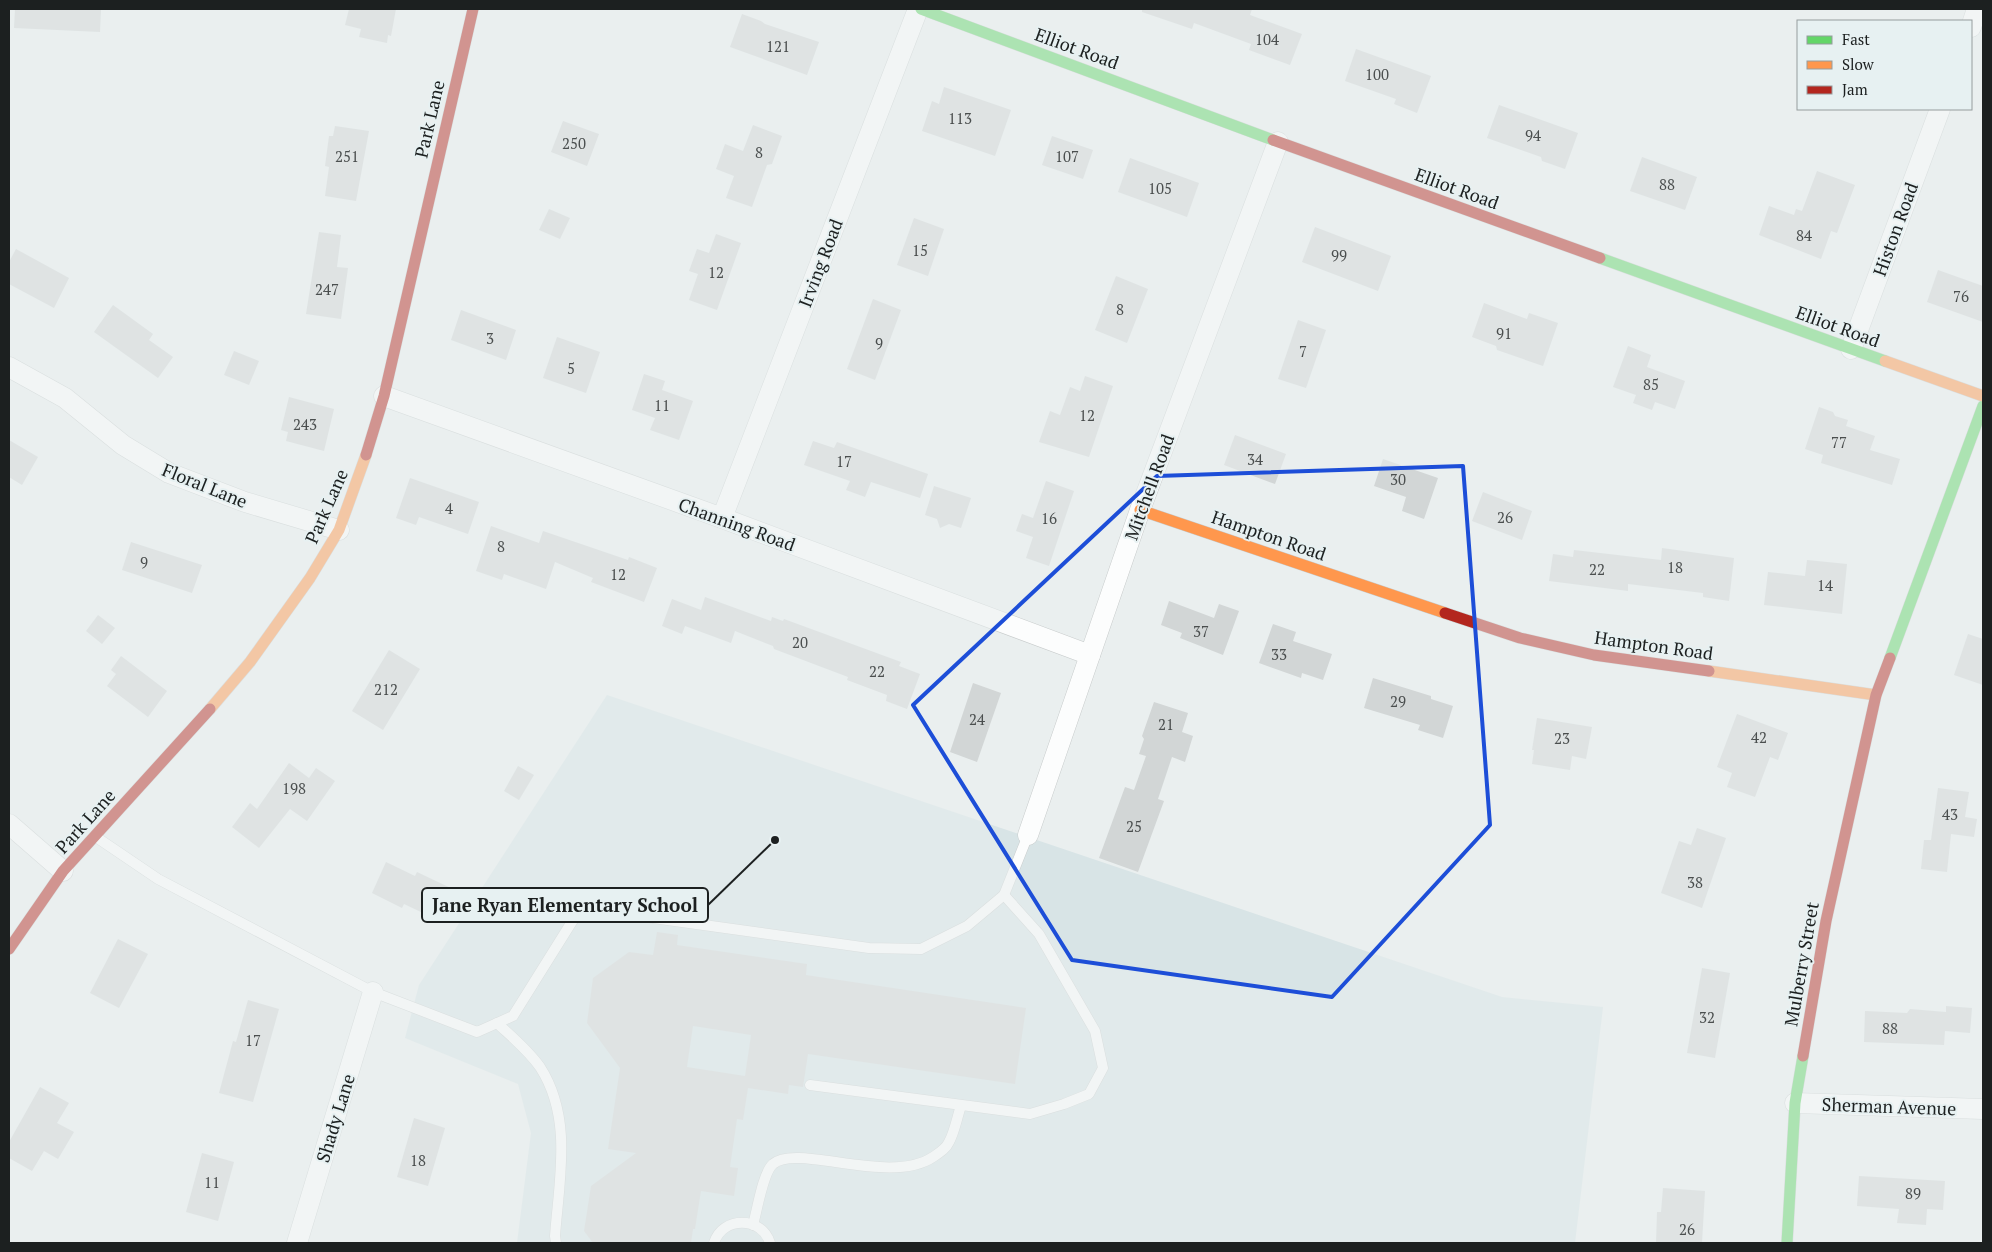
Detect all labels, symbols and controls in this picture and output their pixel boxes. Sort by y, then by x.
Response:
legend [1797,20,1972,110]
street label: Elliot Road [1032,22,1122,74]
house number: 104 [1255,29,1279,49]
text: Fast [1842,29,1870,49]
house number: 121 [766,36,790,56]
text: Slow [1842,54,1875,74]
house number: 100 [1365,64,1389,84]
street label: Park Lane [408,78,450,160]
text: Jam [1842,79,1868,99]
house number: 113 [948,108,972,128]
house number: 94 [1525,125,1541,145]
house number: 250 [562,133,586,153]
house number: 8 [755,142,763,162]
house number: 251 [335,146,359,166]
house number: 107 [1055,146,1079,166]
street label: Elliot Road [1412,162,1502,214]
house number: 88 [1659,174,1675,194]
house number: 105 [1148,178,1172,198]
street label: Histon Road [1867,179,1923,279]
street label: Irving Road [792,215,848,311]
house number: 84 [1796,225,1812,245]
house number: 15 [912,240,928,260]
house number: 99 [1331,245,1347,265]
house number: 12 [708,262,724,282]
house number: 247 [315,279,339,299]
house number: 76 [1953,286,1969,306]
house number: 8 [1116,299,1124,319]
street label: Elliot Road [1793,300,1883,352]
house number: 91 [1496,323,1512,343]
house number: 3 [486,328,494,348]
house number: 9 [875,333,883,353]
house number: 7 [1299,341,1307,361]
house number: 5 [567,358,575,378]
house number: 85 [1643,374,1659,394]
house number: 11 [654,395,670,415]
house number: 12 [1079,405,1095,425]
house number: 243 [293,414,317,434]
street label: Mitchell Road [1119,431,1179,543]
house number: 77 [1831,432,1847,452]
house number: 34 [1247,449,1263,469]
house number: 17 [836,451,852,471]
street label: Floral Lane [159,457,251,513]
street label: Park Lane [299,465,353,547]
house number: 30 [1390,469,1406,489]
street label: Channing Road [675,492,799,556]
house number: 4 [445,498,453,518]
street label: Hampton Road [1209,504,1329,566]
house number: 26 [1497,507,1513,527]
house number: 16 [1041,508,1057,528]
house number: 8 [497,536,505,556]
house number: 9 [140,552,148,572]
house number: 18 [1667,557,1683,577]
house number: 22 [1589,559,1605,579]
house number: 12 [610,564,626,584]
house number: 14 [1817,575,1833,595]
house number: 37 [1193,621,1209,641]
street label: Hampton Road [1593,625,1715,665]
house number: 20 [792,632,808,652]
house number: 33 [1271,644,1287,664]
house number: 22 [869,661,885,681]
house number: 212 [374,679,398,699]
house number: 29 [1390,691,1406,711]
house number: 24 [969,709,985,729]
house number: 21 [1158,714,1174,734]
house number: 42 [1751,727,1767,747]
house number: 23 [1554,728,1570,748]
house number: 198 [282,778,306,798]
street label: Park Lane [50,784,120,858]
house number: 43 [1942,804,1958,824]
house number: 25 [1126,816,1142,836]
house number: 38 [1687,872,1703,892]
callout: Jane Ryan Elementary School [422,888,708,922]
text: Jane Ryan Elementary School [432,892,698,917]
street label: Mulberry Street [1778,900,1824,1028]
house number: 32 [1699,1007,1715,1027]
house number: 88 [1882,1018,1898,1038]
house number: 17 [245,1030,261,1050]
street label: Shady Lane [310,1071,360,1165]
street label: Sherman Avenue [1821,1092,1957,1120]
house number: 18 [410,1150,426,1170]
house number: 11 [204,1172,220,1192]
house number: 89 [1905,1183,1921,1203]
house number: 26 [1679,1219,1695,1239]

